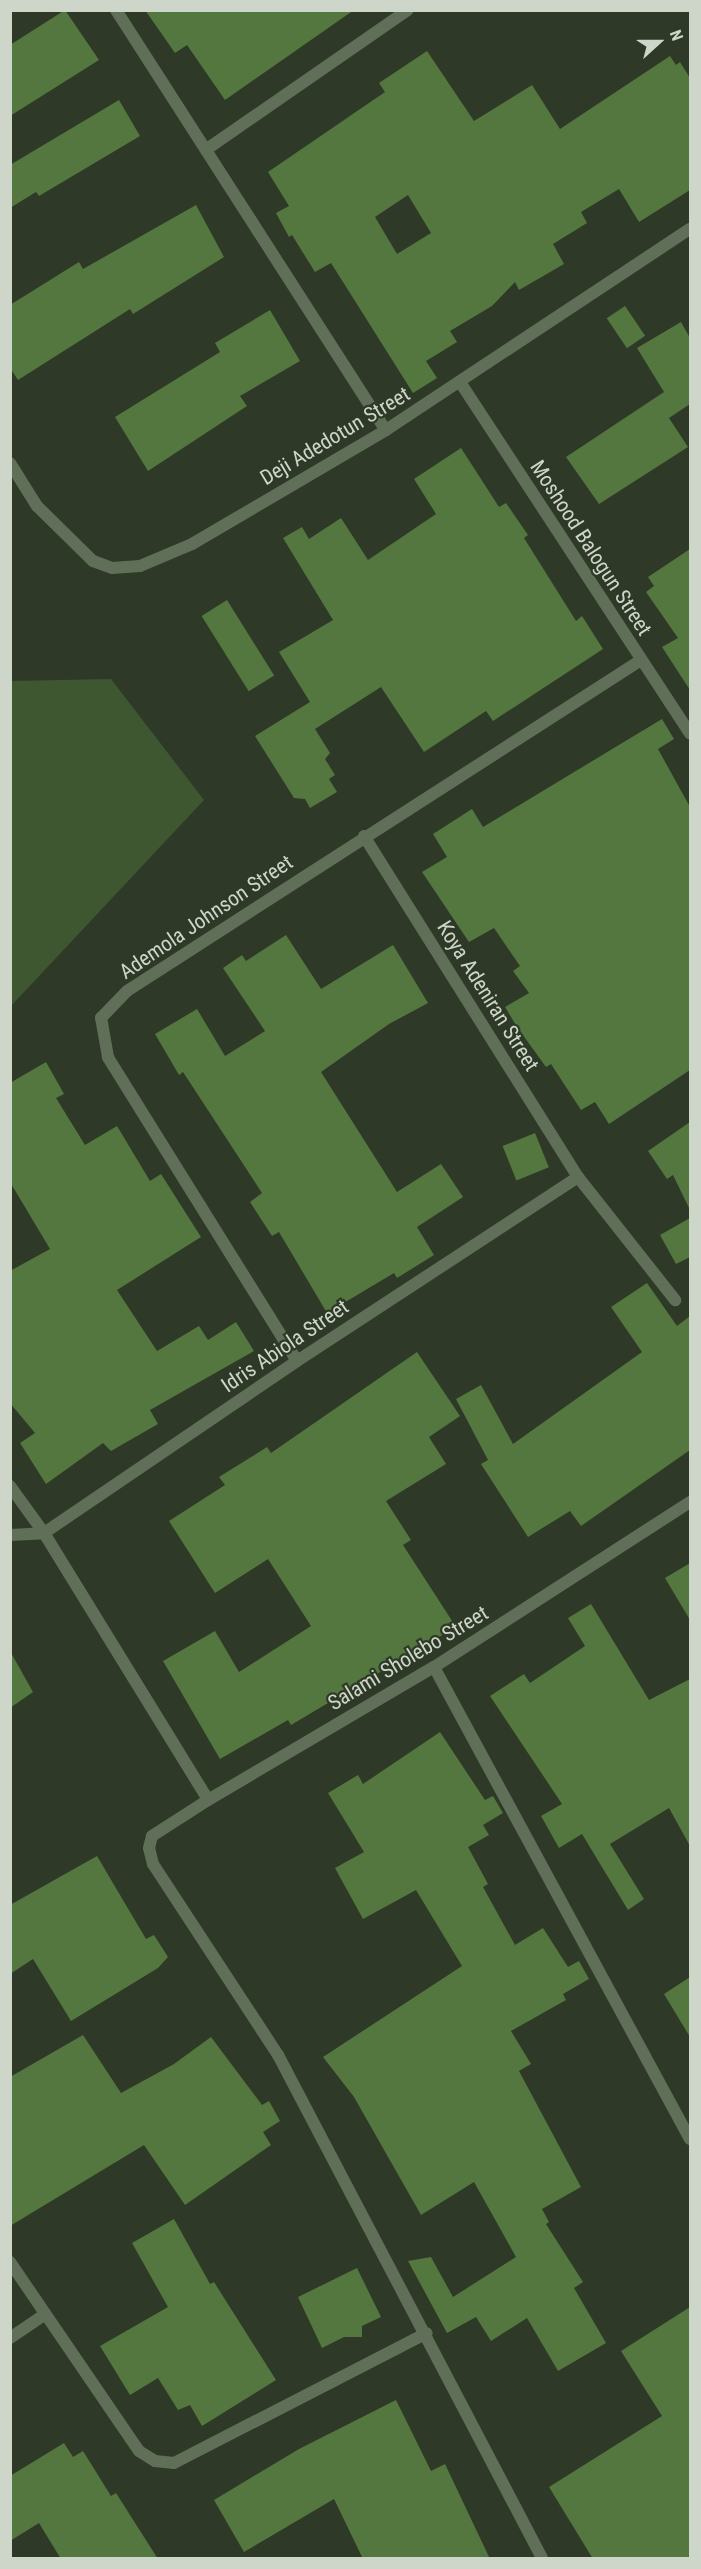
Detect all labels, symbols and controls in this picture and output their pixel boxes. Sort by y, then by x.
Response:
north arrow [629,12,689,72]
text: N [666,27,687,43]
street label: Deji Adedotun Street [256,381,414,491]
street label: Moshood Balogun Street [525,456,657,640]
street label: Ademola Johnson Street [114,850,298,984]
street label: Koya Adeniran Street [432,916,544,1076]
street label: Idris Abiola Street [217,1294,353,1398]
street label: Salami Sholebo Street [323,1600,493,1716]

